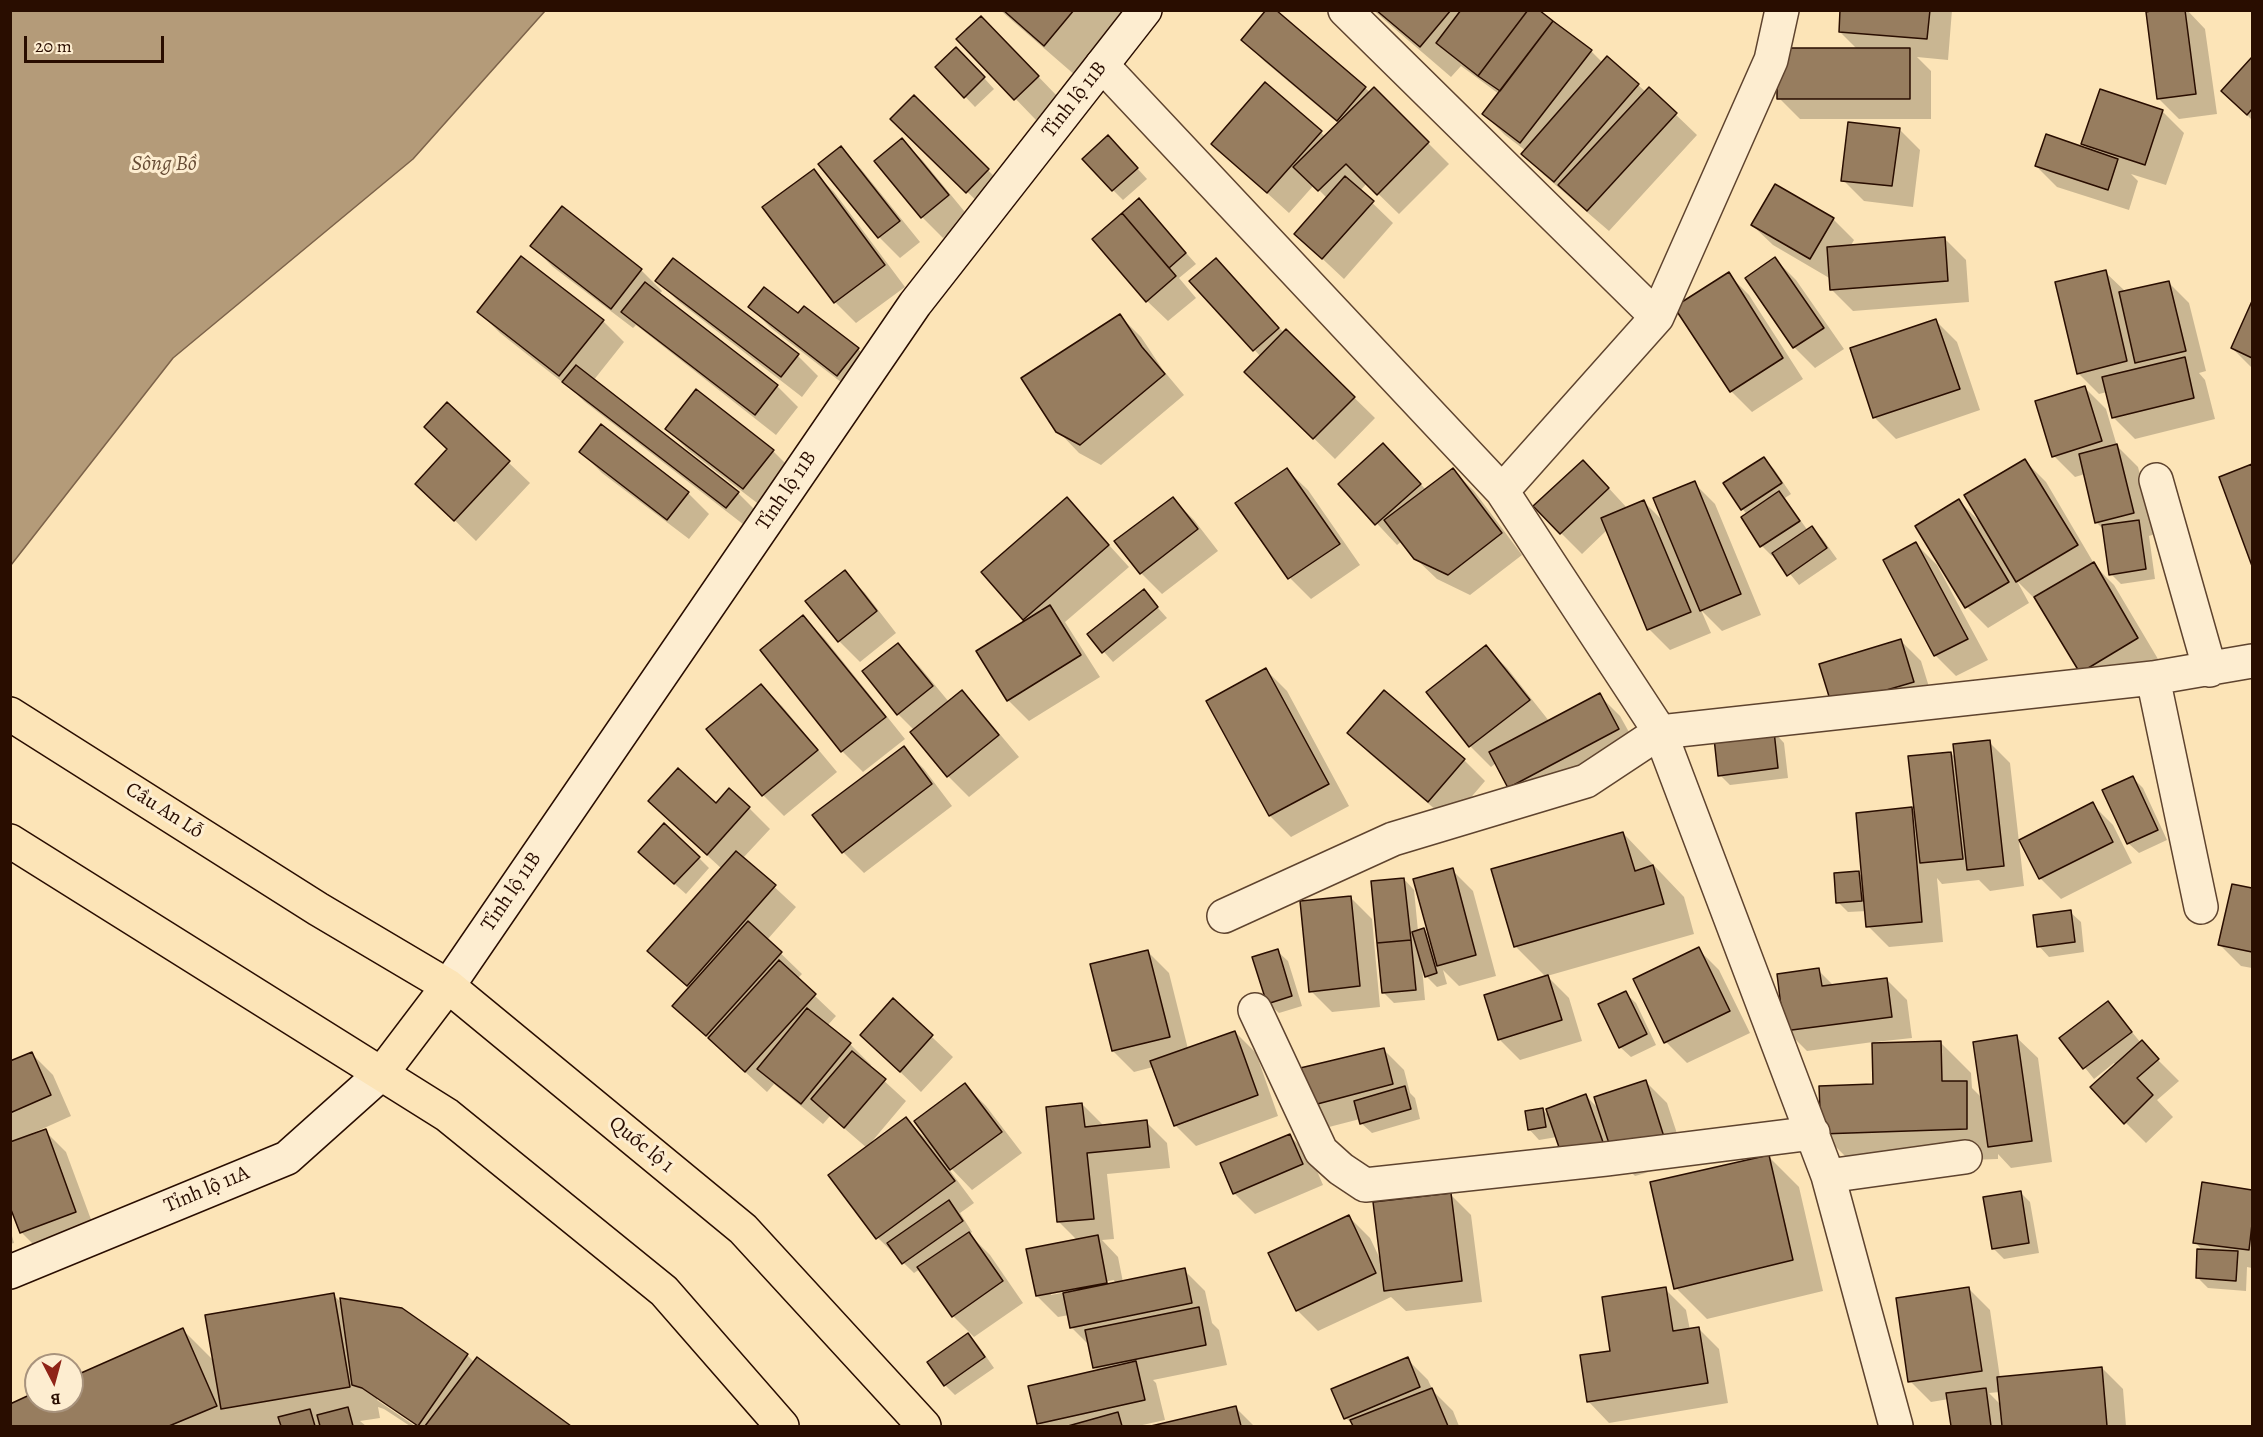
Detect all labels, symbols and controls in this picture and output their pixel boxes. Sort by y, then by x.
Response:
scale bar [27,24,166,62]
text: 20 m [35,34,72,58]
street label: Tỉnh lộ 11B [1037,57,1113,143]
water label: Sông Bồ [131,152,197,178]
street label: Tỉnh lộ 11B [751,447,823,535]
street label: Cầu An Lỗ [120,777,208,845]
street label: Tỉnh lộ 11B [476,848,548,936]
street label: Quốc lộ 1 [603,1111,679,1179]
street label: Tỉnh lộ 11A [161,1161,253,1219]
north arrow [24,1353,84,1413]
text: B [50,1387,62,1410]

